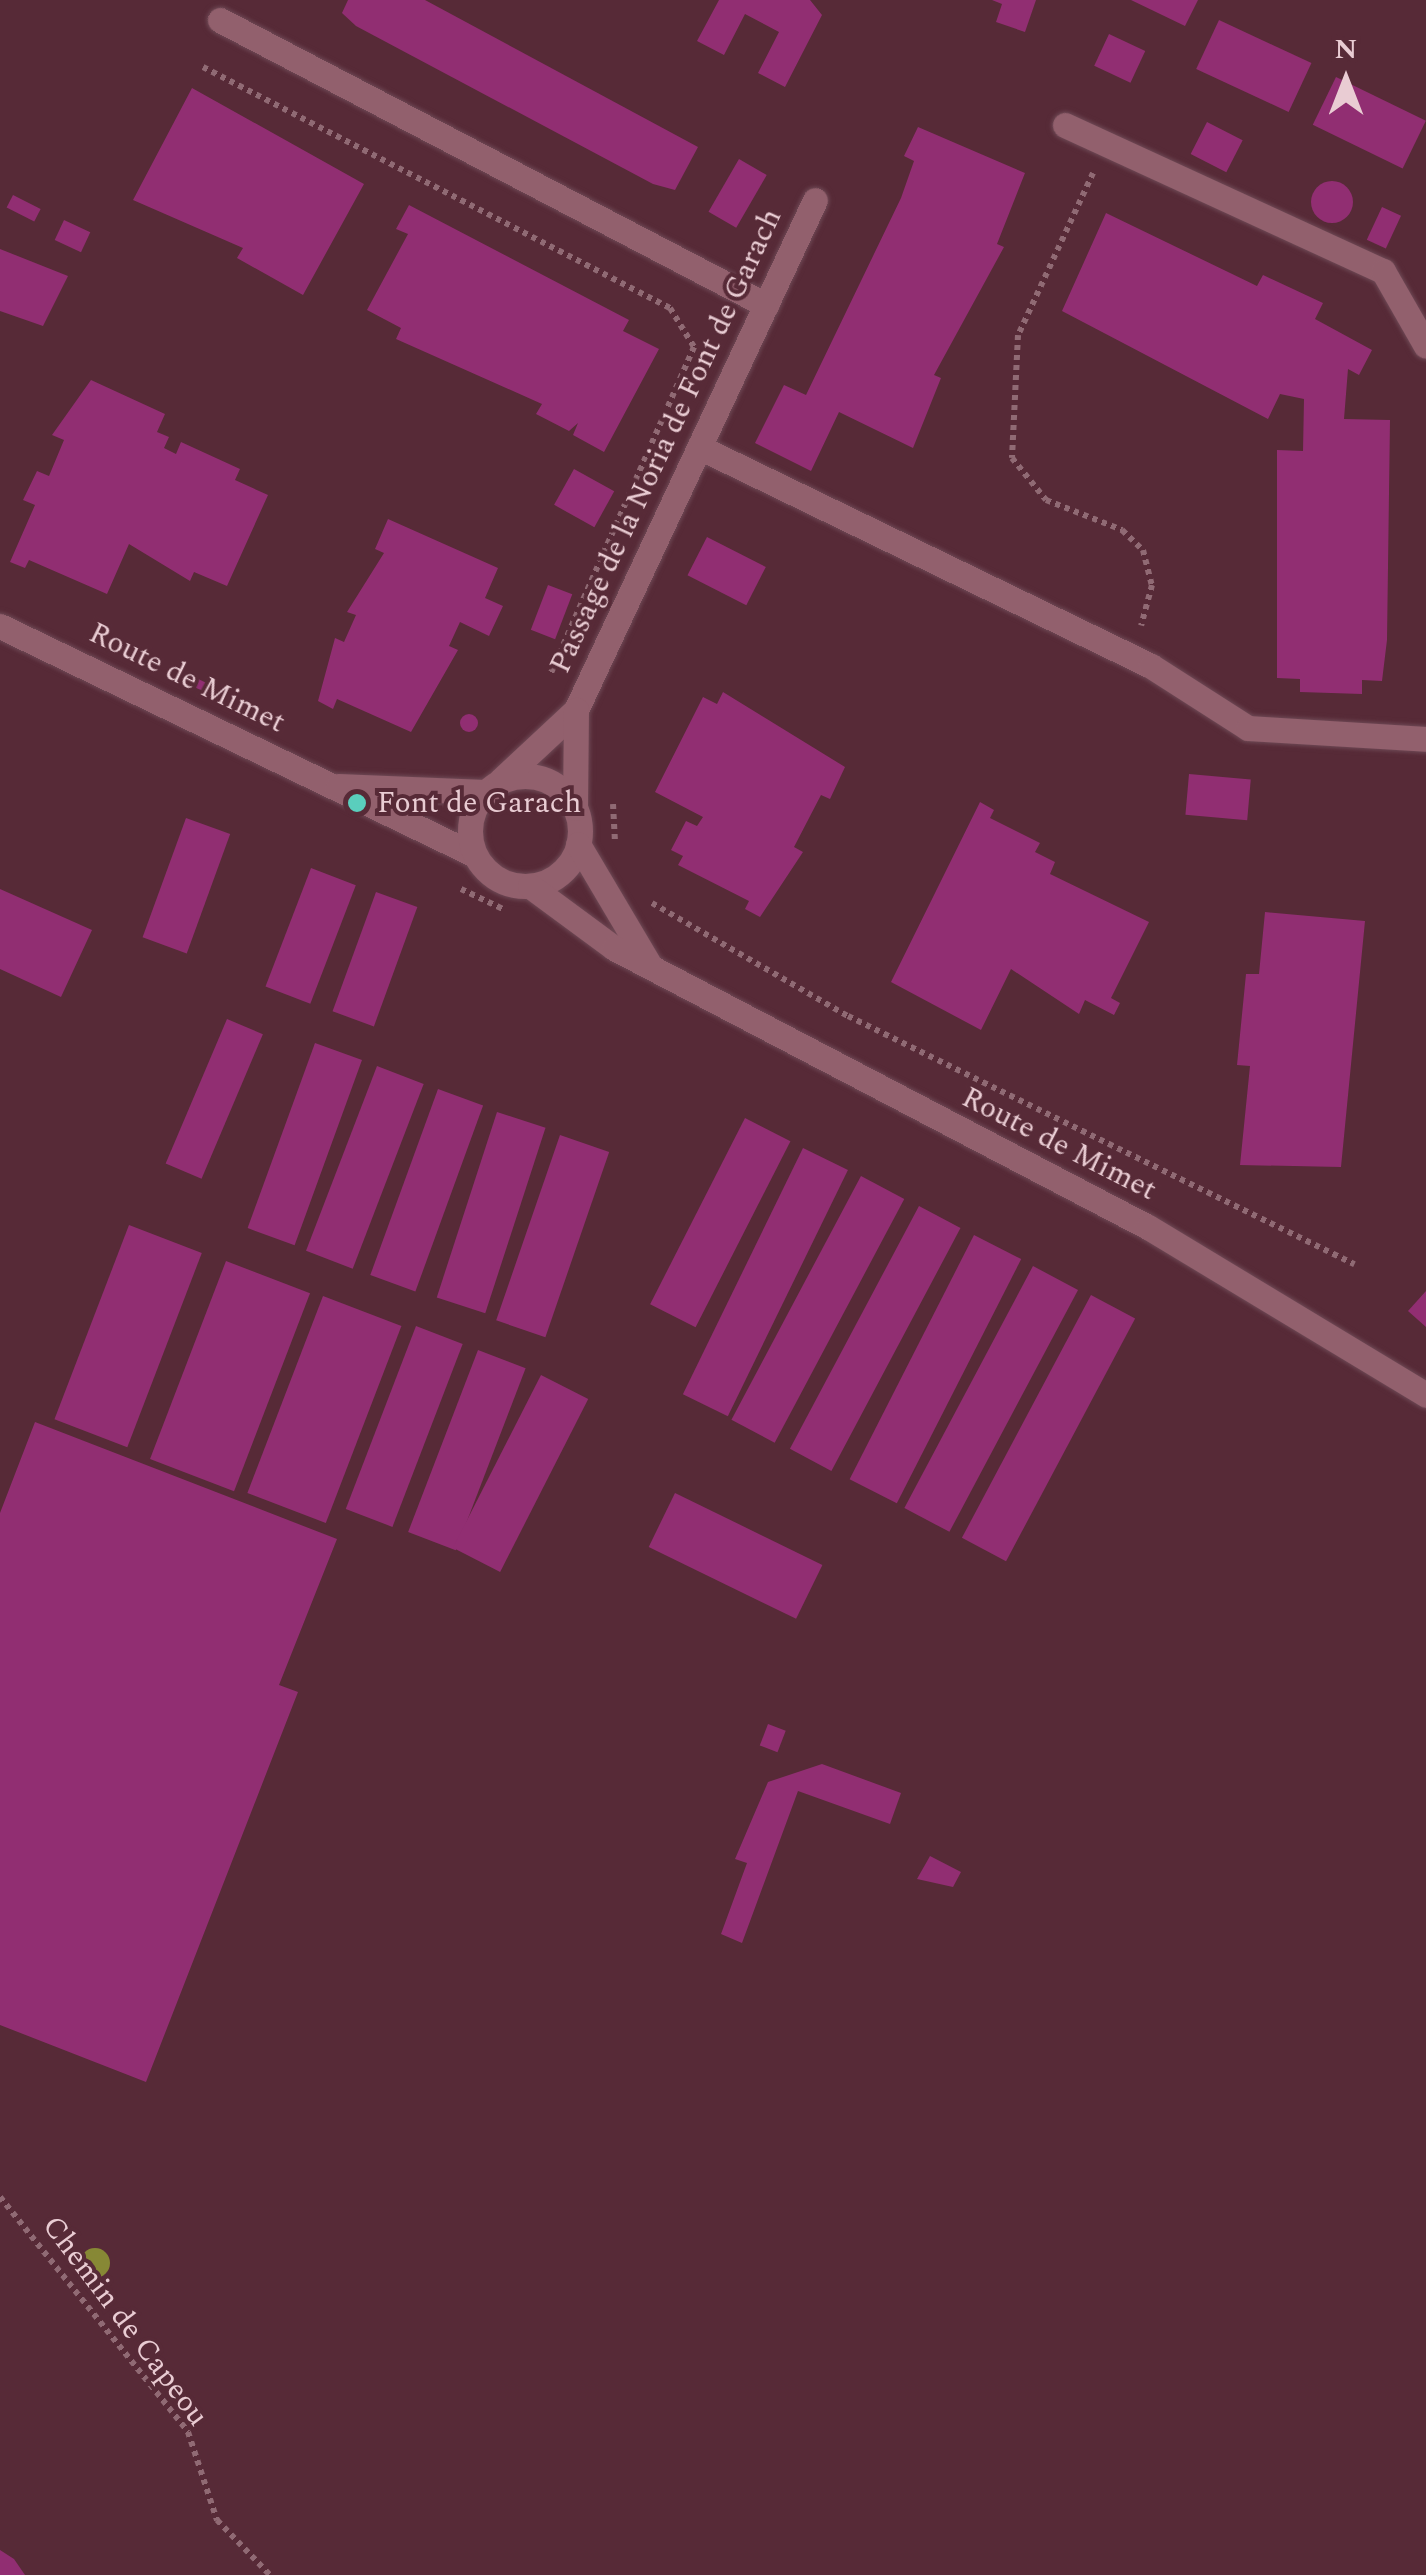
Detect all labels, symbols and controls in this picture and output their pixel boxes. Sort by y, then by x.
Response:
text: N [1335,28,1357,71]
north arrow [1296,30,1396,130]
street label: Passage de la Noria de Font de Garach [542,203,790,679]
street label: Route de Mimet [83,615,291,741]
place label: Font de Garach [377,785,582,821]
marker: Font de Garach [346,792,368,814]
street label: Route de Mimet [956,1080,1162,1208]
street label: Chemin de Capeou [34,2209,216,2433]

